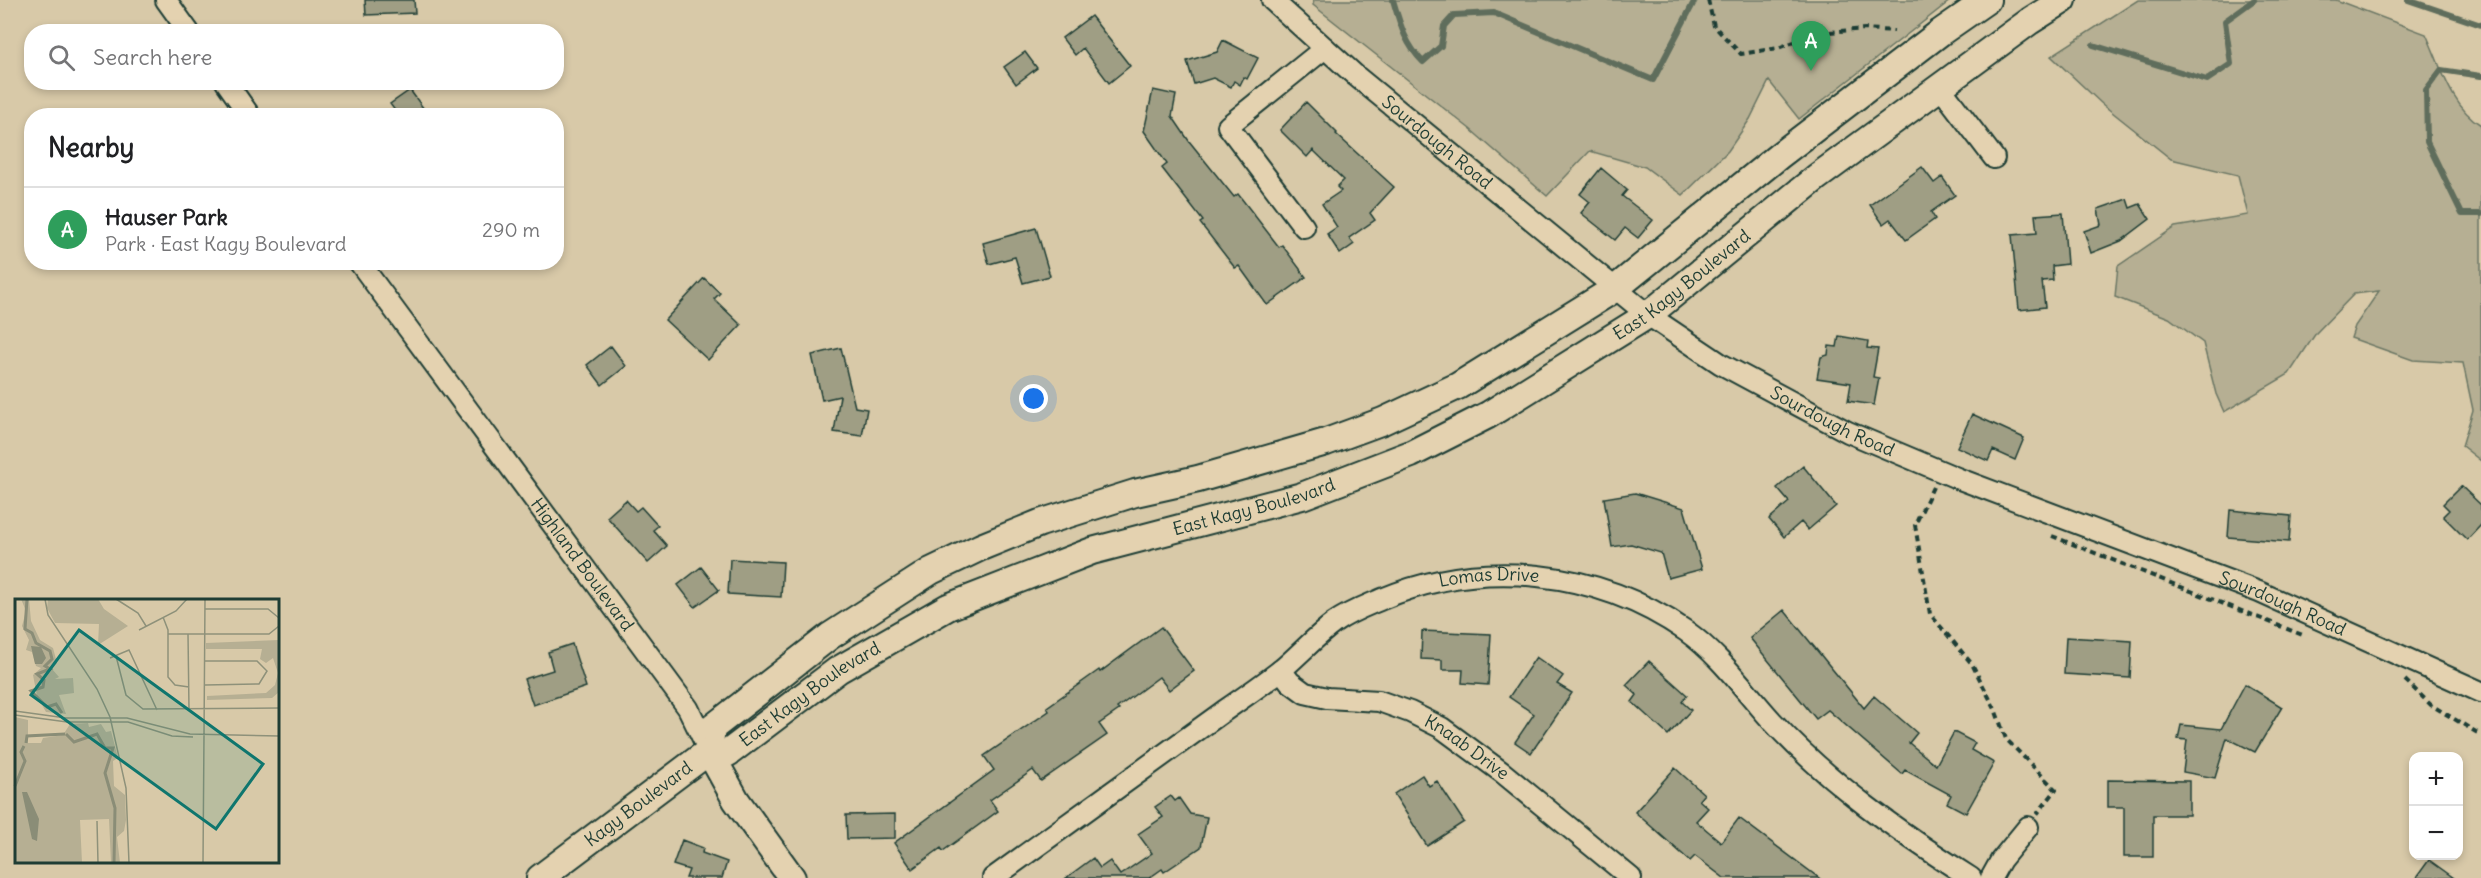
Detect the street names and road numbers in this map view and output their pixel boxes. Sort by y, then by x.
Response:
street label: Sourdough Road [1377,90,1498,194]
street label: East Kagy Boulevard [1609,224,1755,345]
street label: Sourdough Road [1766,381,1899,461]
street label: East Kagy Boulevard [1170,472,1339,540]
street label: Highland Boulevard [526,493,640,636]
street label: Lomas Drive [1437,562,1540,592]
street label: Sourdough Road [2216,566,2350,641]
street label: East Kagy Boulevard [734,636,885,752]
street label: Knaab Drive [1421,709,1514,785]
street label: Kagy Boulevard [580,756,697,852]

